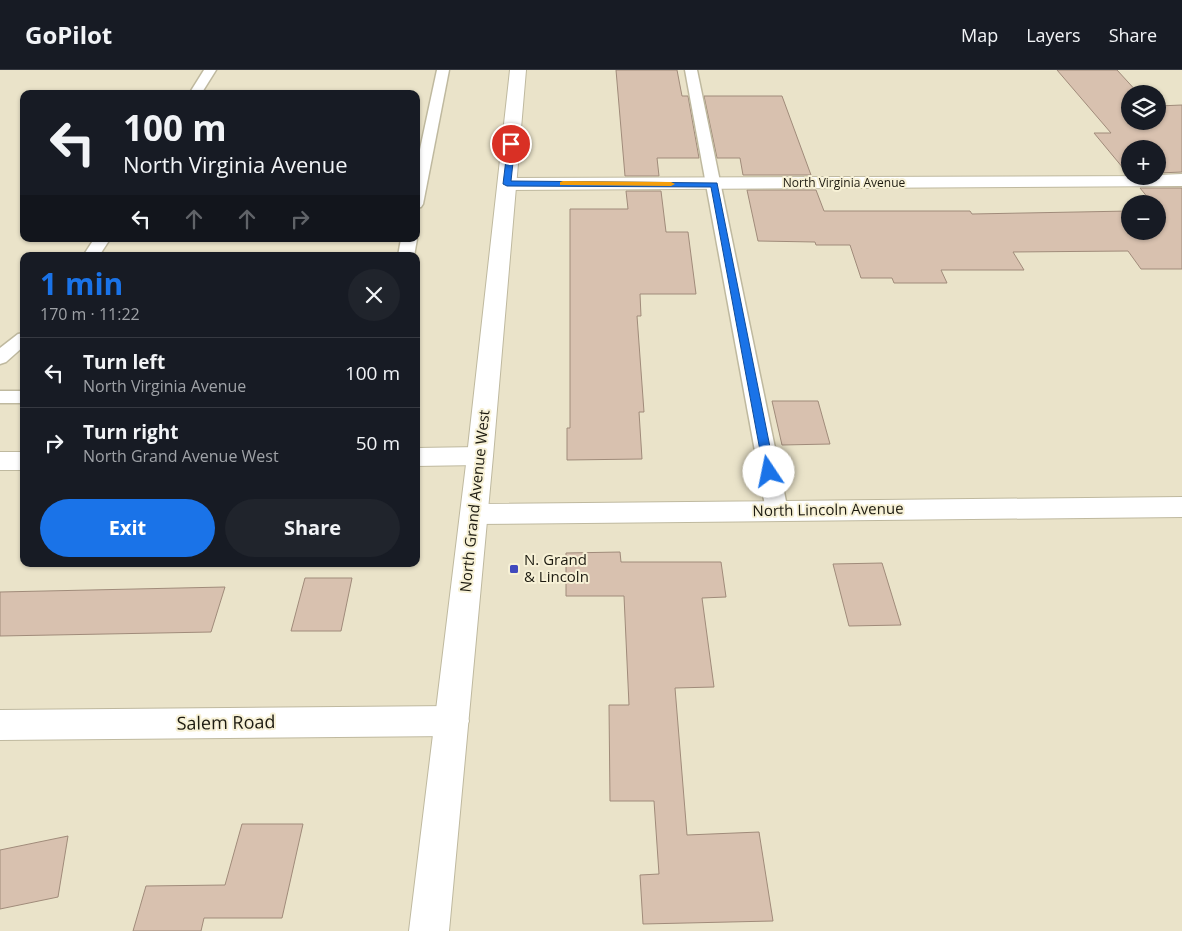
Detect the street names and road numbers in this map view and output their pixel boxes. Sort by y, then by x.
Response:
street label: North Virginia Avenue [783,174,906,191]
street label: North Grand Avenue West [454,409,494,593]
street label: North Lincoln Avenue [752,498,904,520]
street label: Salem Road [176,709,276,735]

